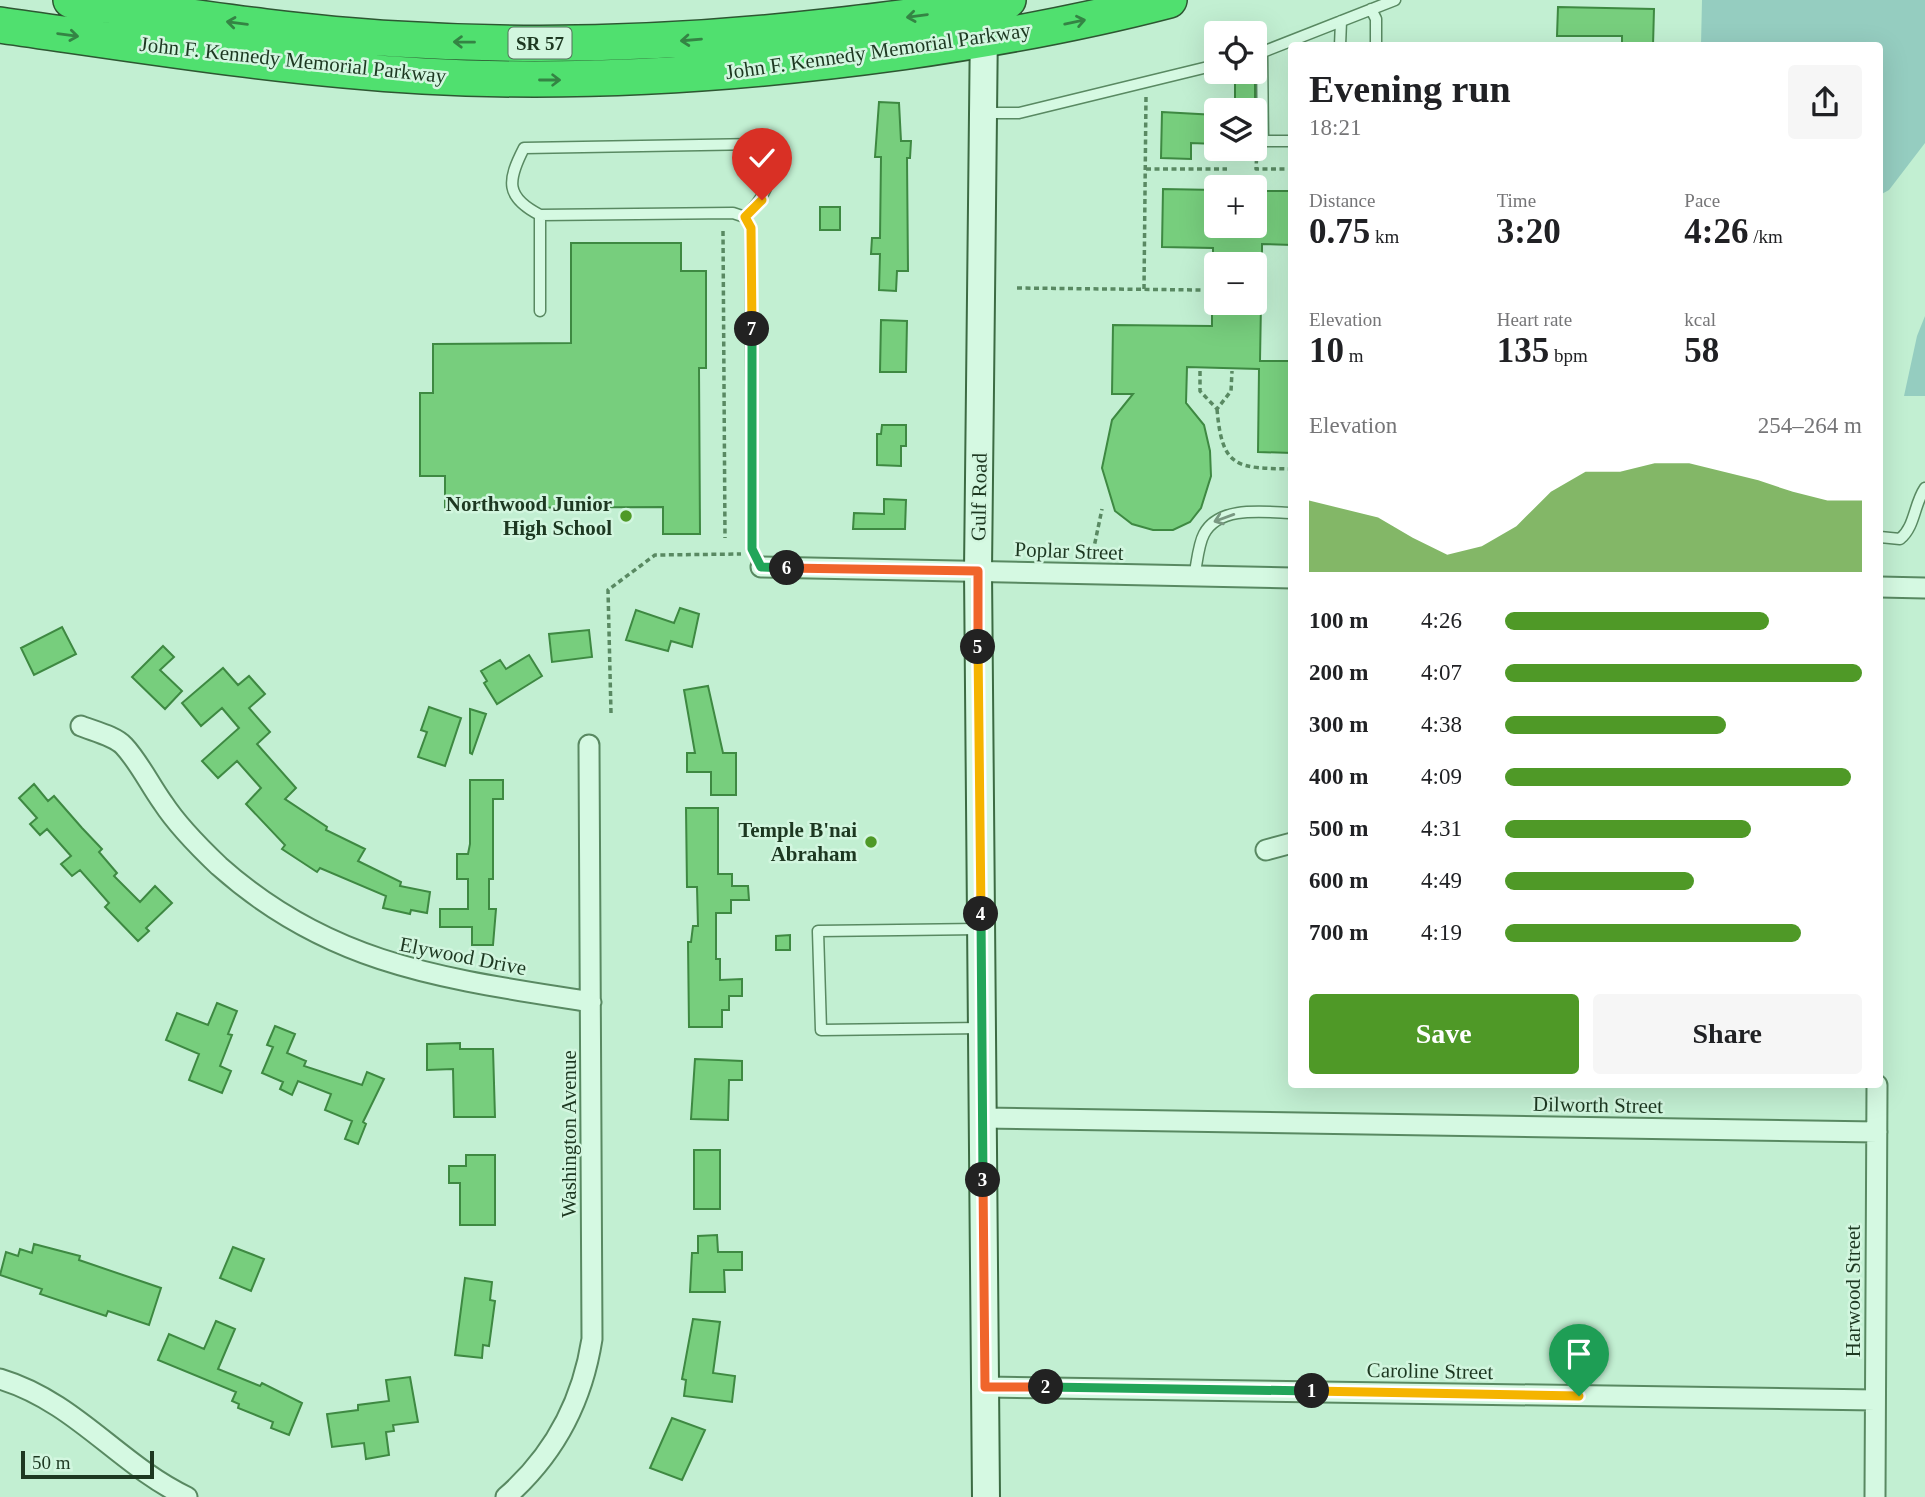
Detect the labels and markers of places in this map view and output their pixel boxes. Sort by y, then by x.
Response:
pin [732,128,792,200]
pin: 7 [734,312,770,346]
place label: Northwood Junior High School [446,492,612,540]
marker: Northwood Junior High School [618,508,634,524]
pin: 6 [770,550,804,586]
pin: 5 [960,630,996,664]
place label: Temple B'nai Abraham [738,818,858,866]
marker: Temple B'nai Abraham [863,834,879,850]
pin: 4 [964,897,998,932]
pin: 3 [965,1162,1000,1198]
pin [1549,1324,1609,1396]
pin: 2 [1028,1370,1064,1404]
pin: 1 [1294,1374,1330,1408]

